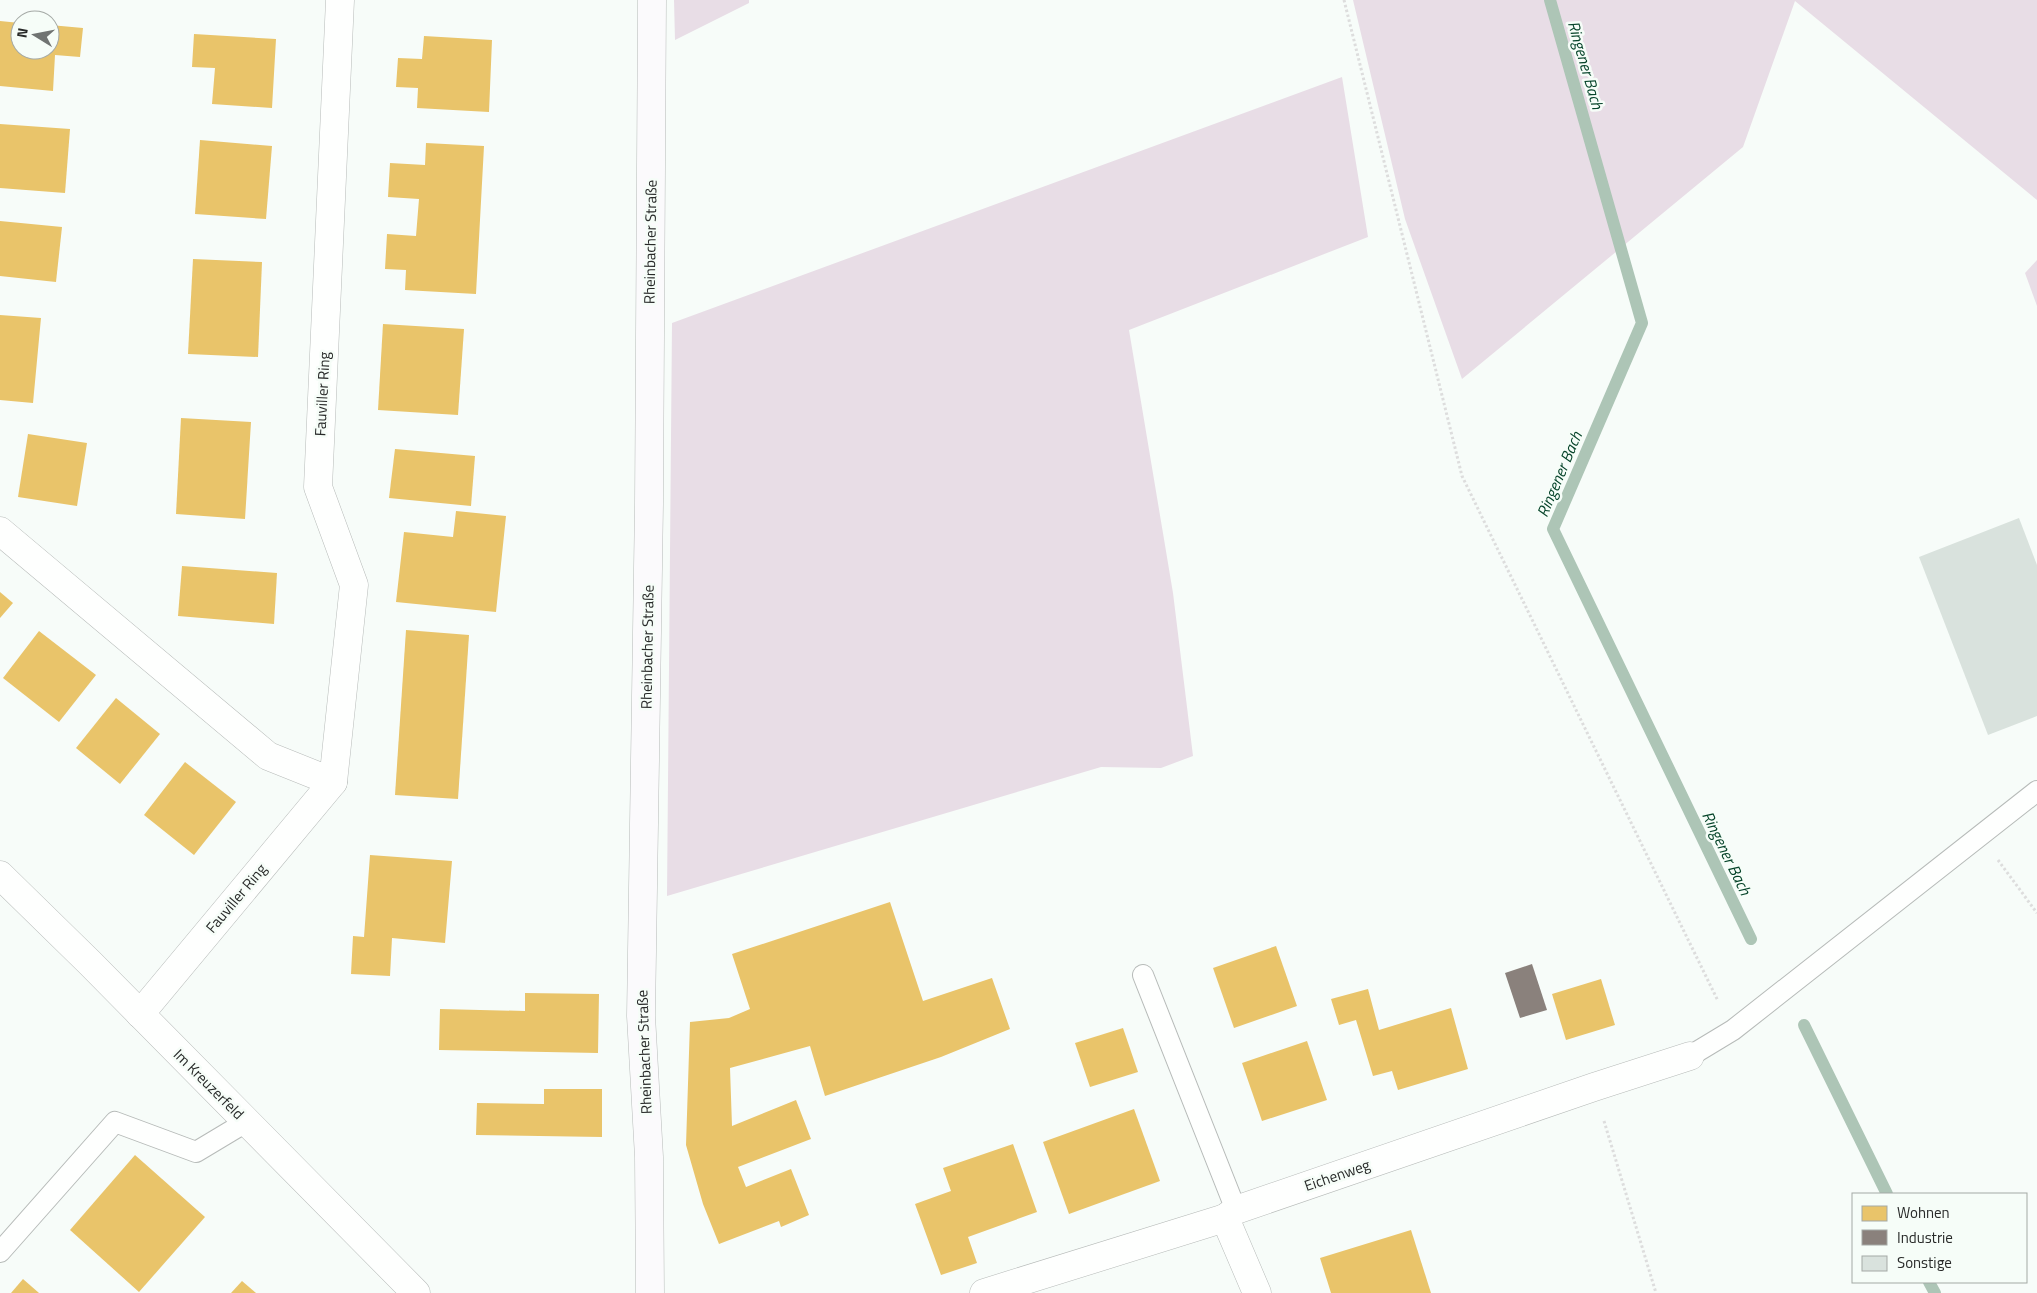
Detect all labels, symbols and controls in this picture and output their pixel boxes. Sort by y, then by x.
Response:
north arrow [10,10,60,60]
water label: Ringener Bach [1562,18,1610,113]
text: N [11,26,33,39]
street label: Rheinbacher Straße [637,180,663,304]
street label: Fauviller Ring [308,351,336,437]
water label: Ringener Bach [1530,427,1588,520]
street label: Rheinbacher Straße [634,585,660,709]
water label: Ringener Bach [1696,807,1758,900]
street label: Fauviller Ring [200,858,272,938]
street label: Rheinbacher Straße [630,989,658,1115]
street label: Im Kreuzerfeld [168,1043,250,1125]
street label: Eichenweg [1301,1153,1373,1197]
legend [1852,1193,2027,1283]
text: Wohnen [1897,1201,1950,1224]
text: Industrie [1897,1226,1953,1249]
text: Sonstige [1897,1251,1952,1274]

